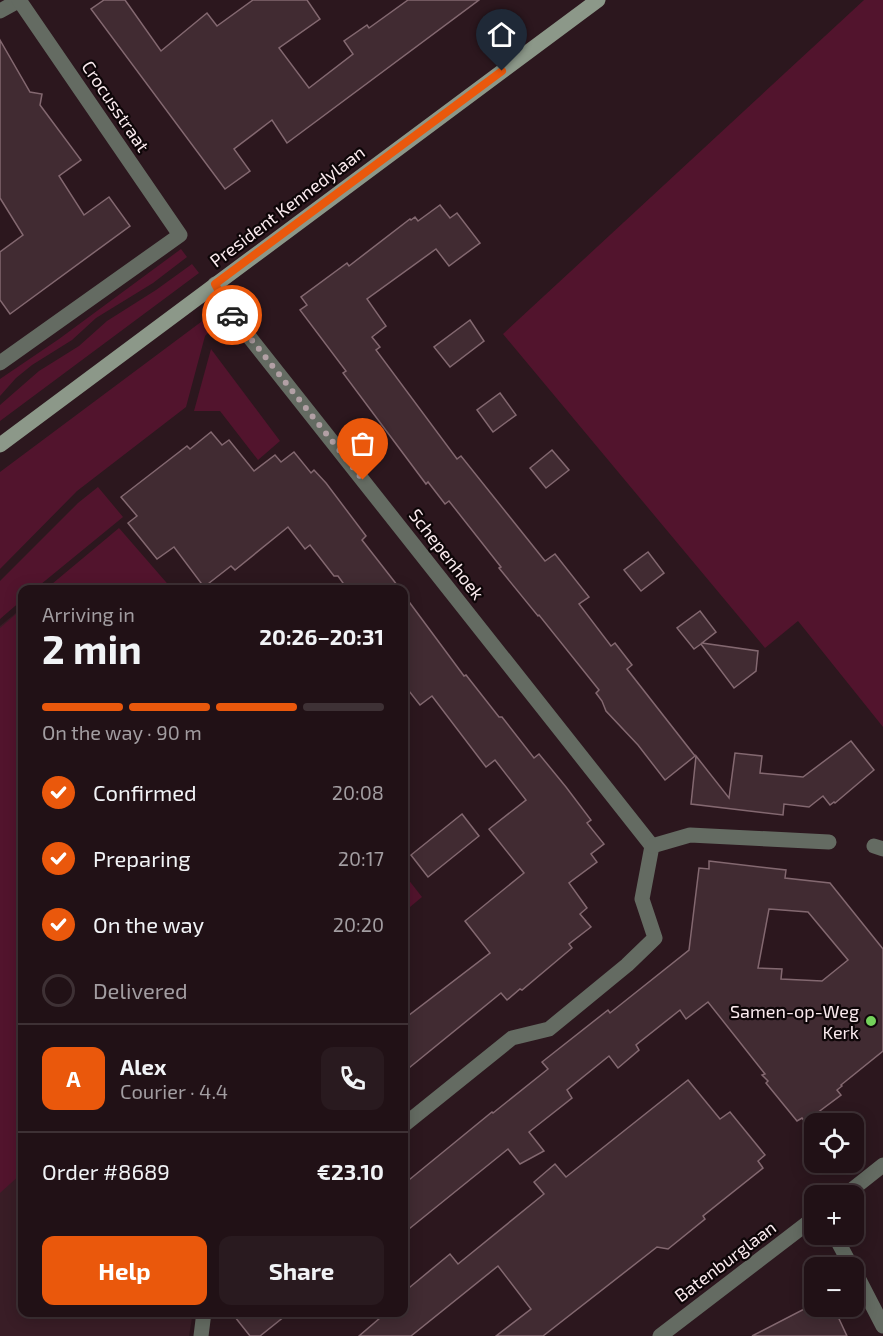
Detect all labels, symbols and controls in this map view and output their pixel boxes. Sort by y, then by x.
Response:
pin [476,9,527,71]
icon: home [485,18,518,51]
street label: Crocusstraat [77,56,155,156]
street label: President Kennedylaan [205,141,369,271]
courier [202,285,262,345]
icon: car [216,299,249,332]
pin [337,418,388,480]
icon: bag [346,427,379,460]
street label: Schepenhoek [405,504,489,604]
text: Arriving in [42,602,135,626]
text: 20:26–20:31 [259,623,384,649]
text: 2 min [42,625,142,672]
text: On the way · 90 m [42,720,202,744]
icon: check [42,776,75,809]
text: Confirmed [93,779,197,805]
text: 20:08 [332,780,384,804]
icon: check [42,842,75,875]
text: Preparing [93,845,191,871]
text: 20:17 [338,846,384,870]
icon: check [42,908,75,941]
text: On the way [93,911,204,937]
text: 20:20 [333,912,384,936]
text: Delivered [93,977,188,1003]
place label: Samen-op-Weg Kerk [730,1000,859,1043]
marker: Samen-op-Weg Kerk [864,1014,878,1028]
button: phone [321,1047,384,1110]
text: Alex [120,1053,166,1079]
text: A [66,1065,81,1091]
text: Courier · 4.4 [120,1079,228,1103]
map controls [804,1113,864,1317]
button: locate [804,1113,864,1173]
text: Order #8689 [42,1158,170,1184]
text: €23.10 [317,1158,384,1184]
button: + [804,1185,864,1245]
street label: Batenburglaan [670,1216,780,1306]
button: Help [42,1236,207,1305]
button: Share [219,1236,384,1305]
button: − [804,1257,864,1317]

